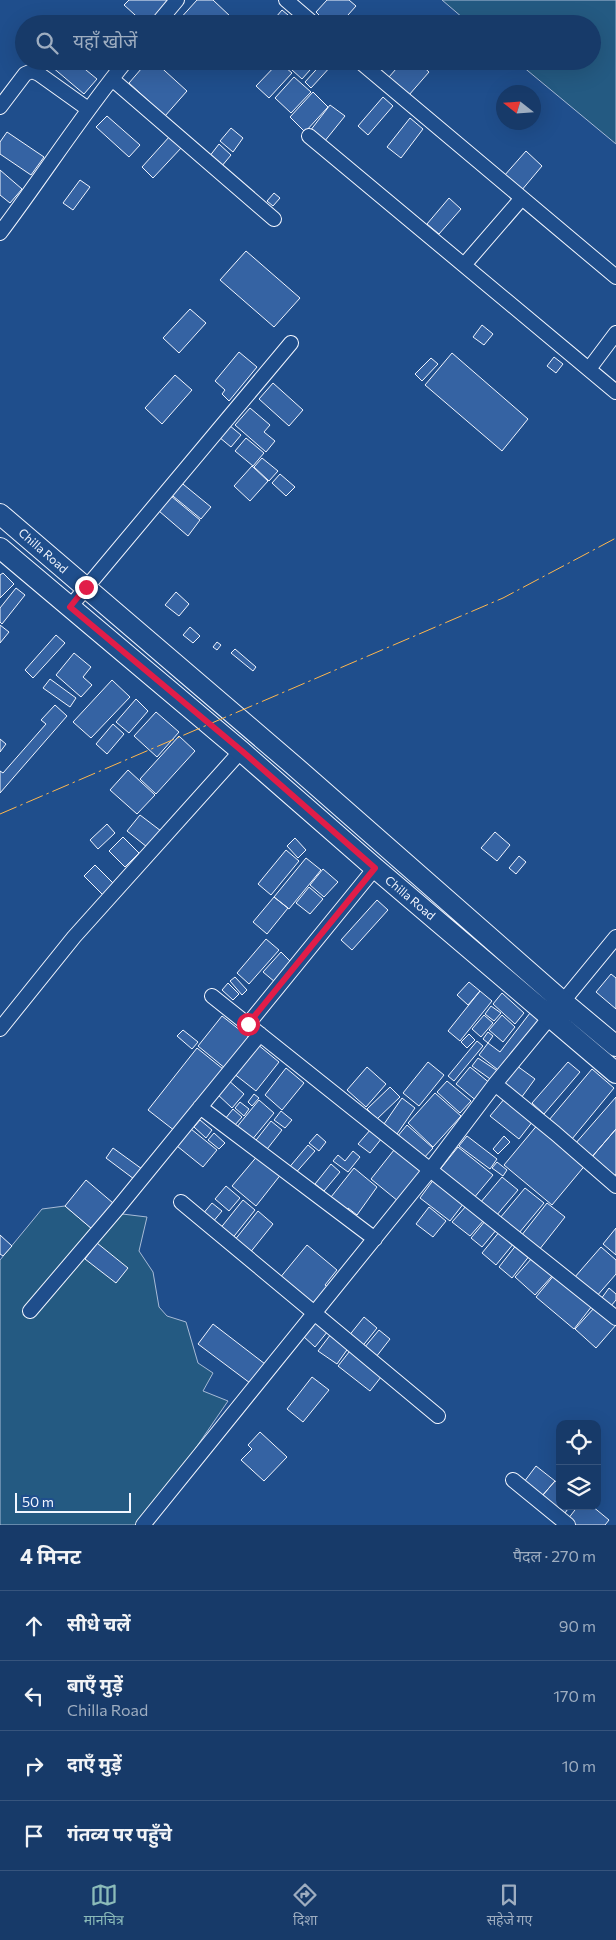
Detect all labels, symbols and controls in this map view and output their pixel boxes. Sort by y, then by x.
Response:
search box [15,15,601,70]
icon: search [33,29,61,57]
text: यहाँ खोजें [73,29,137,52]
north arrow [496,85,541,130]
street label: Chilla Road [16,525,71,576]
route end [75,576,98,599]
street label: Chilla Road [383,872,439,922]
route start [237,1013,260,1036]
map controls [556,1420,601,1510]
button: locate [556,1420,601,1465]
button: layers [556,1465,601,1510]
scale bar [15,1490,131,1513]
text: 50 m [22,1493,54,1510]
text: 4 मिनट [20,1543,81,1568]
text: पैदल · 270 m [513,1546,596,1565]
icon: ahead [20,1612,48,1640]
text: सीधे चलें [67,1612,131,1635]
text: 90 m [559,1616,596,1635]
text: बाएँ मुड़ें [67,1673,123,1696]
icon: left [20,1682,48,1710]
text: 170 m [553,1686,596,1705]
text: Chilla Road [67,1700,148,1719]
icon: right [20,1752,48,1780]
text: दाएँ मुड़ें [67,1752,122,1775]
text: 10 m [562,1756,596,1775]
icon: arrive [20,1822,48,1850]
text: गंतव्य पर पहुँचे [67,1822,172,1845]
tab: मानचित्र [84,1881,124,1931]
tab: दिशा [291,1881,319,1931]
tab: सहेजे गए [487,1881,532,1931]

